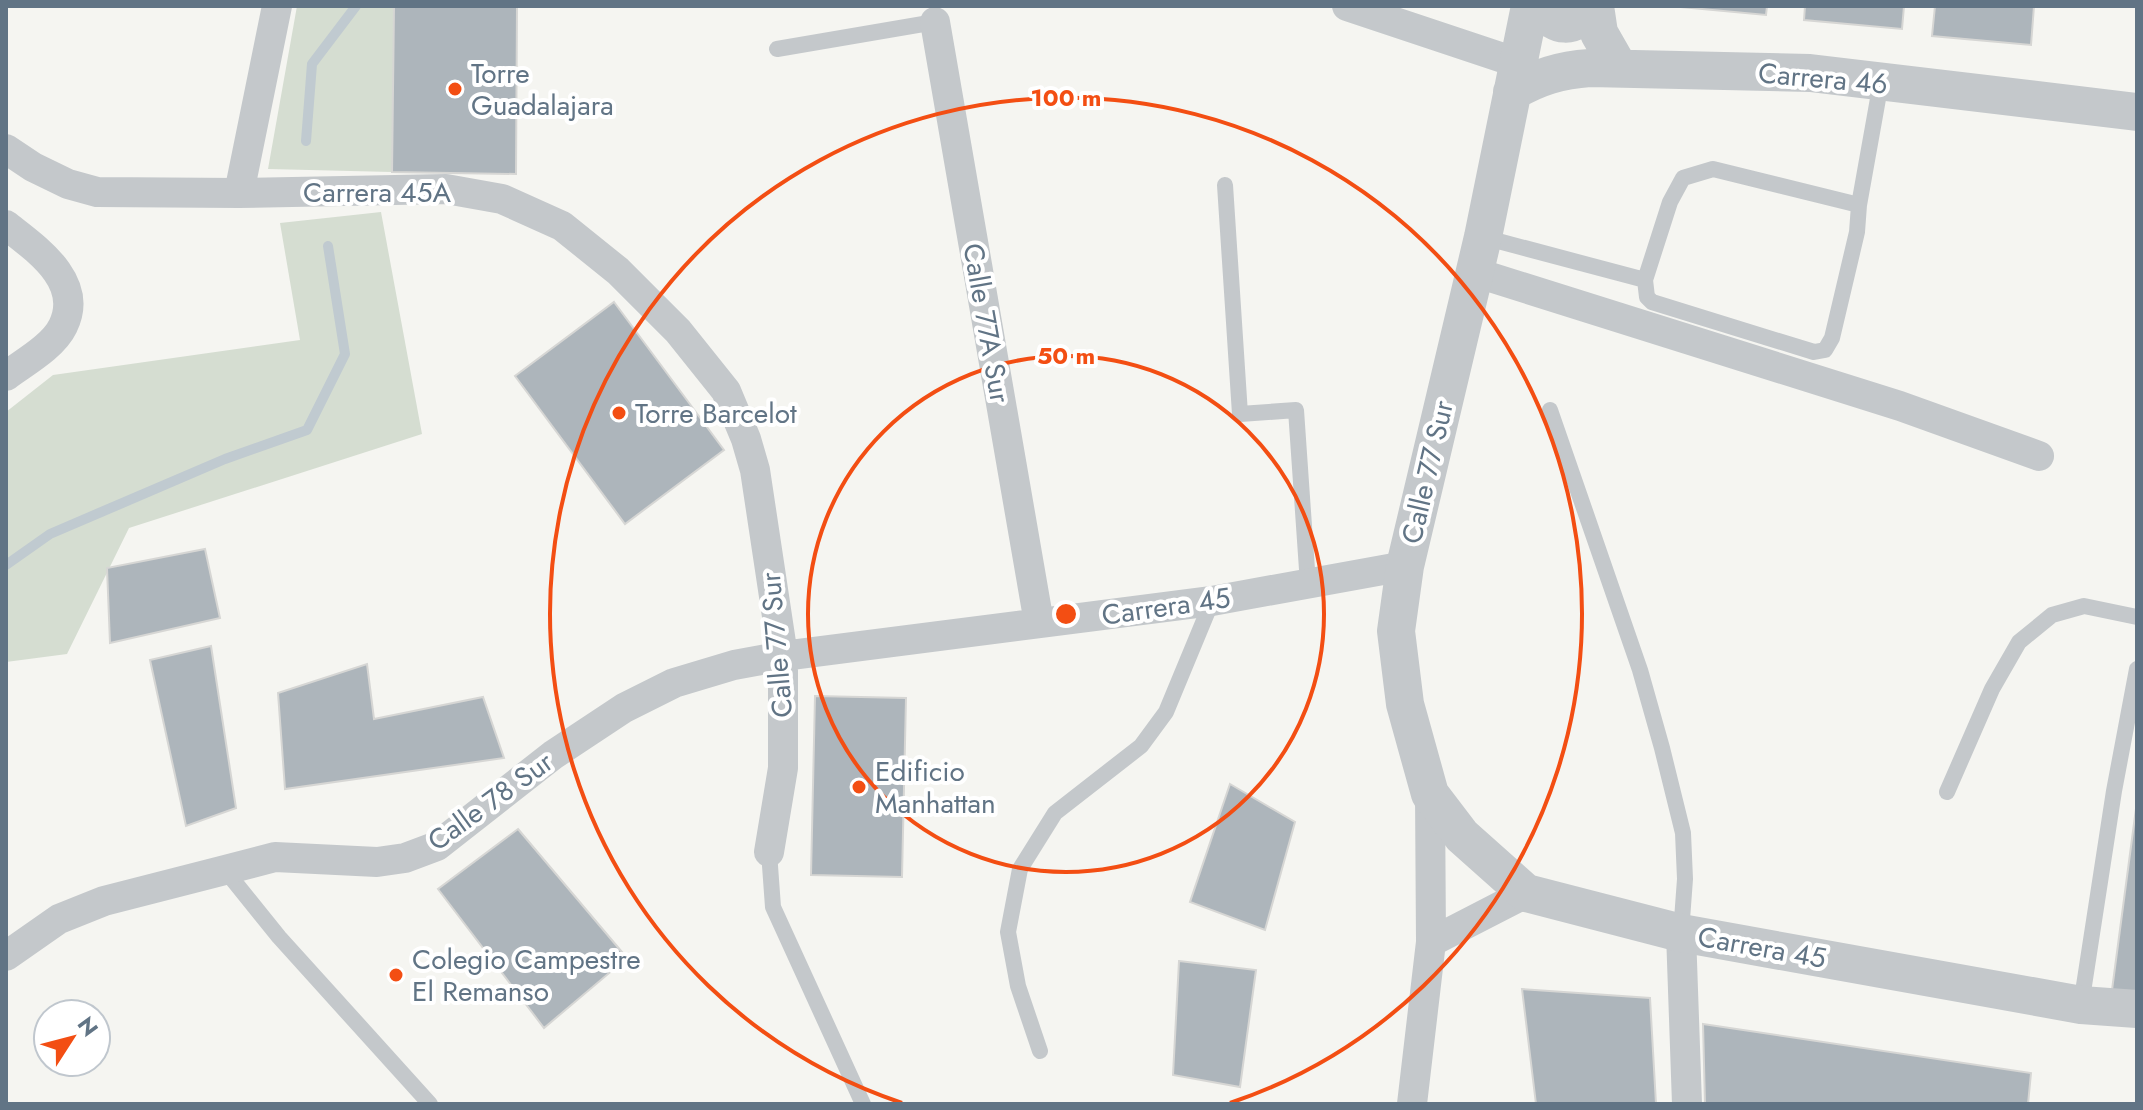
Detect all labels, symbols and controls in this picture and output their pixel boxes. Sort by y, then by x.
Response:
street label: Carrera 46 [1757,52,1889,105]
place label: Torre Guadalajara [471,53,614,126]
marker: Torre Guadalajara [446,80,464,98]
text: 100 m [1031,80,1101,115]
street label: Carrera 45A [303,172,451,213]
street label: Calle 77A Sur [952,240,1021,407]
text: 50 m [1037,338,1095,373]
place label: Torre Barcelot [635,393,797,434]
street label: Calle 77 Sur [1391,396,1464,548]
marker: Torre Barcelot [610,404,628,422]
street label: Calle 77 Sur [750,570,803,719]
street label: Carrera 45 [1099,577,1233,636]
centre of rings [1052,600,1080,628]
street label: Calle 78 Sur [419,742,562,861]
place label: Edificio Manhattan [875,751,996,824]
marker: Edificio Manhattan [850,778,868,796]
street label: Carrera 45 [1695,916,1829,979]
place label: Colegio Campestre El Remanso [412,939,641,1012]
marker: Colegio Campestre El Remanso [387,966,405,984]
north arrow [32,998,112,1078]
text: N [70,1010,106,1043]

